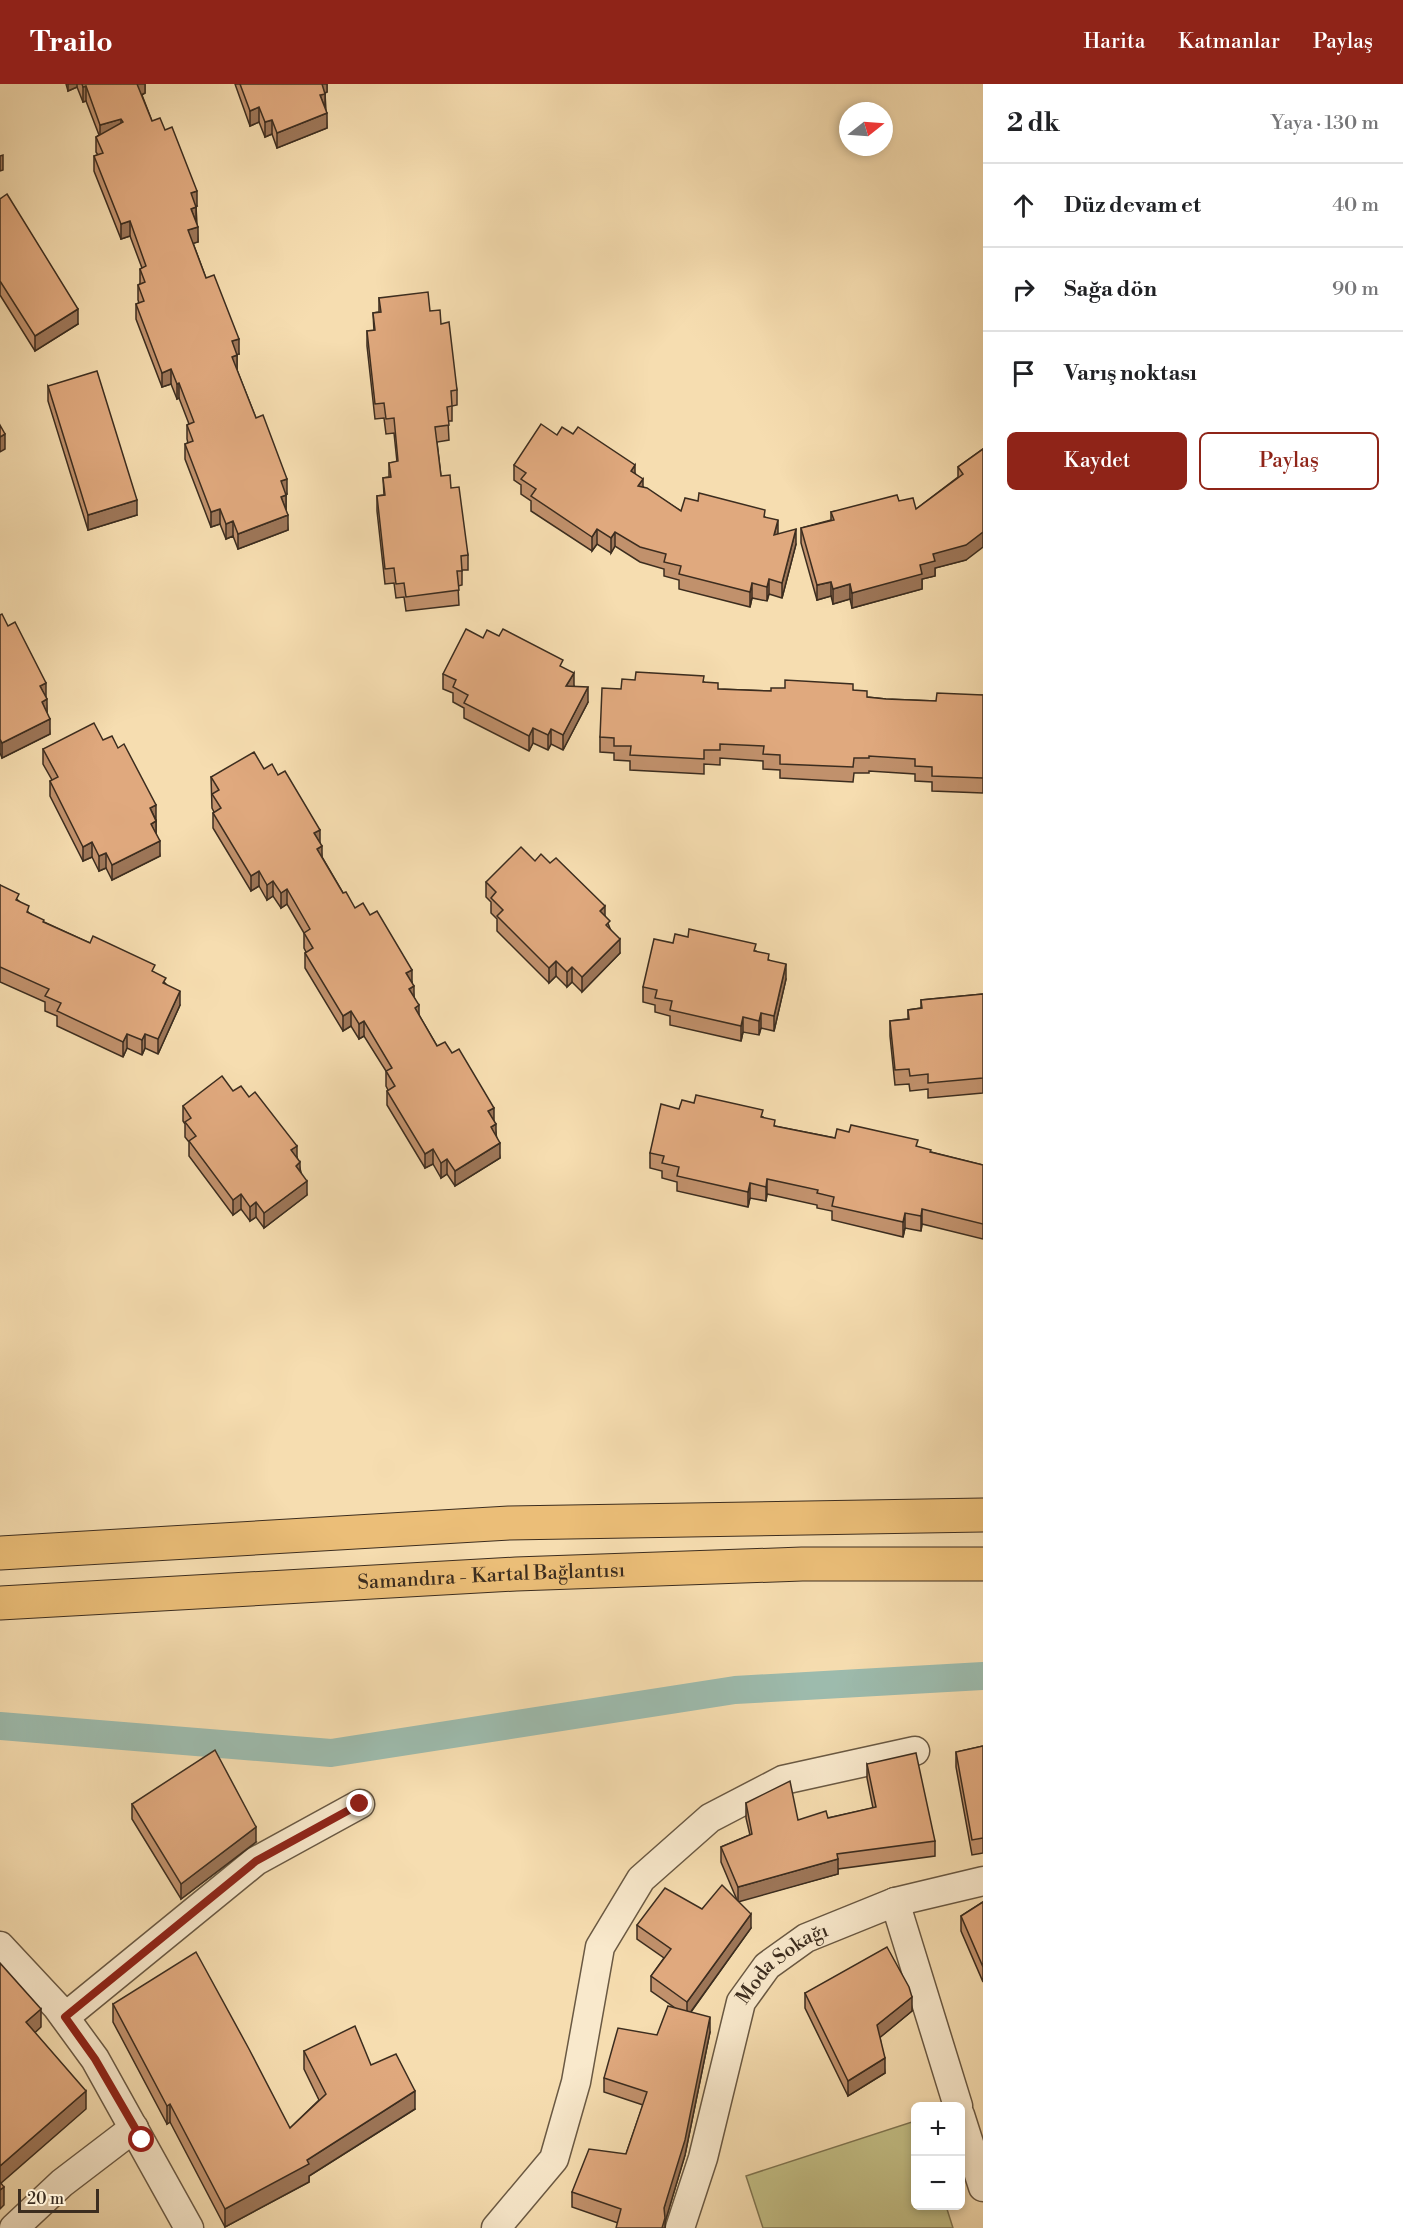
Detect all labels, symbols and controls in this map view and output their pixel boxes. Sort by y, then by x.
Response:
text: Trailo [30,25,113,60]
text: Harita [1083,29,1145,55]
text: Katmanlar [1178,29,1280,55]
text: Paylaş [1313,29,1373,55]
north arrow [839,102,893,156]
text: 2 dk [1007,107,1060,139]
text: Yaya · 130 m [1271,111,1379,136]
icon: ahead [1007,189,1040,222]
text: Düz devam et [1064,192,1201,219]
text: 40 m [1332,193,1379,218]
icon: right [1007,273,1040,306]
text: Sağa dön [1064,276,1157,303]
text: 90 m [1332,277,1379,302]
icon: arrive [1007,357,1040,390]
text: Varış noktası [1064,360,1197,387]
button: Kaydet [1007,432,1187,490]
button: Paylaş [1199,432,1379,490]
street label: Samandıra - Kartal Bağlantısı [357,1558,626,1595]
route end [346,1790,372,1816]
street label: Moda Sokağı [731,1918,832,2009]
map controls [911,2102,965,2210]
button: + [911,2102,965,2156]
route start [128,2126,154,2152]
button: − [911,2156,965,2210]
scale bar [18,2186,99,2214]
text: 20 m [27,2189,64,2209]

